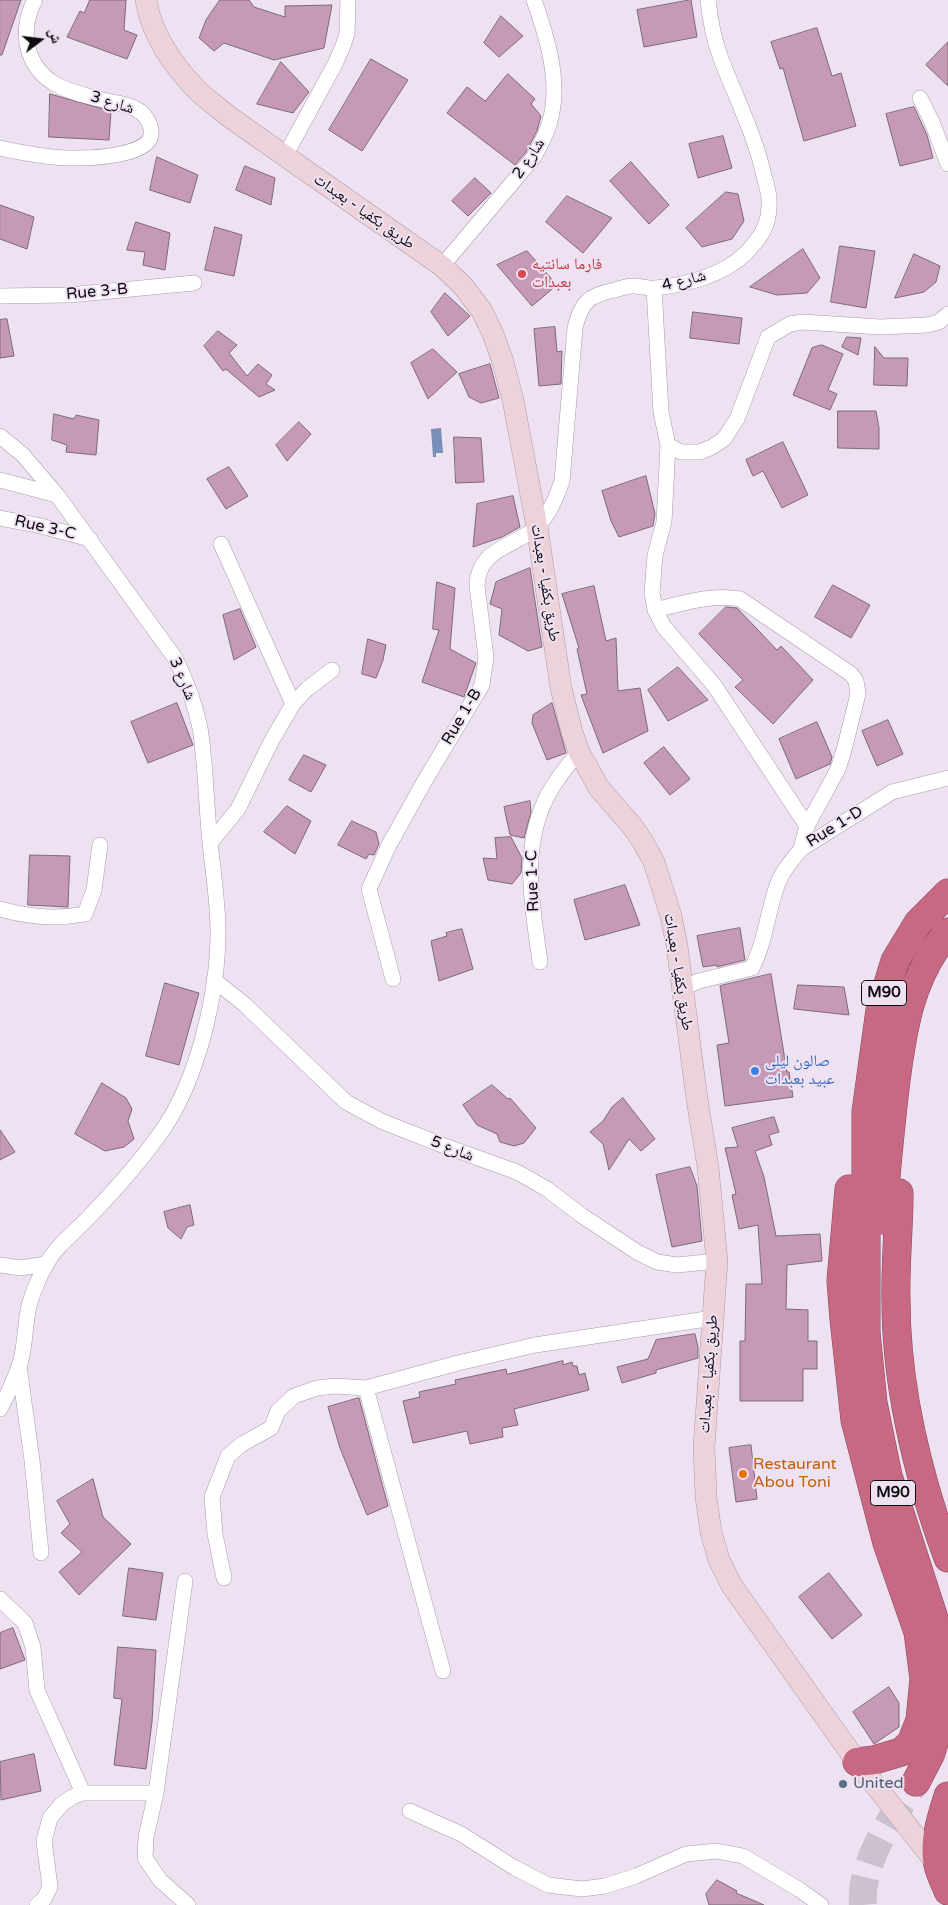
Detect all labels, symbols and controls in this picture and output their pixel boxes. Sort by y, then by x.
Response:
north arrow [15,15,65,65]
text: ش [45,27,65,45]
street label: شارع 3 [88,87,136,119]
street label: شارع 2 [509,135,549,183]
street label: طريق بكفيا - بعبدات [310,170,418,254]
place label: فارما سانتيه بعبدات [532,255,602,293]
street label: شارع 4 [660,266,708,296]
marker: فارما سانتيه بعبدات [516,268,528,280]
street label: Rue 3-B [65,280,129,304]
street label: Rue 3-C [13,512,77,544]
street label: طريق بكفيا - بعبدات [526,523,564,643]
street label: شارع 3 [164,655,200,703]
street label: Rue 1-B [438,685,486,749]
street label: Rue 1-D [803,802,867,852]
street label: Rue 1-C [522,850,544,912]
street label: طريق بكفيا - بعبدات [659,912,697,1032]
road number: M90 [862,980,906,1006]
place label: صالون ليلى عبيد بعبدات [765,1052,835,1090]
marker: صالون ليلى عبيد بعبدات [749,1065,761,1077]
street label: شارع 5 [428,1132,476,1166]
street label: طريق بكفيا - بعبدات [695,1314,723,1434]
place label: Restaurant Abou Toni [753,1455,837,1493]
marker: Restaurant Abou Toni [737,1468,749,1480]
road number: M90 [870,1480,916,1506]
place label: United [853,1774,904,1794]
marker: United [837,1778,849,1790]

